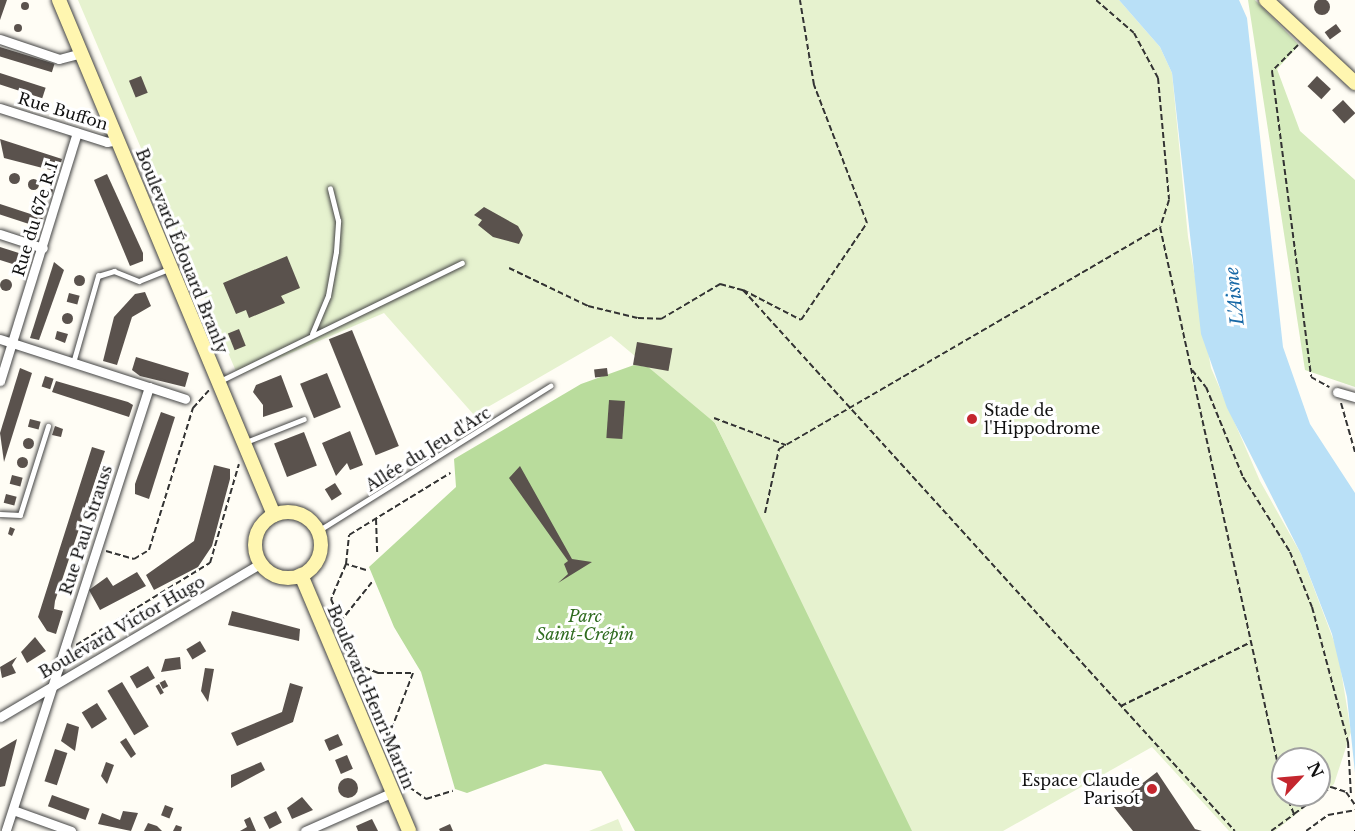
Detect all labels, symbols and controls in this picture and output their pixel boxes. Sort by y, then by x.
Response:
street label: Rue Buffon [16,88,110,134]
street label: Boulevard Édouard Branly [132,146,232,356]
street label: Rue du 67e R.I [8,159,62,279]
water label: L'Aisne [1221,266,1249,326]
place label: Stade de l'Hippodrome [984,400,1100,438]
street label: Allée du Jeu d'Arc [362,403,494,495]
marker: Stade de l'Hippodrome [965,412,979,426]
street label: Rue Paul Strauss [56,463,116,597]
street label: Boulevard Victor Hugo [35,571,209,683]
street label: Boulevard Henri Martin [324,602,418,792]
park label: Parc Saint-Crépin [536,606,634,644]
north arrow [1271,747,1331,807]
text: N [1303,759,1328,781]
place label: Espace Claude Parisot [1021,770,1140,808]
marker: Espace Claude Parisot [1145,782,1159,796]

